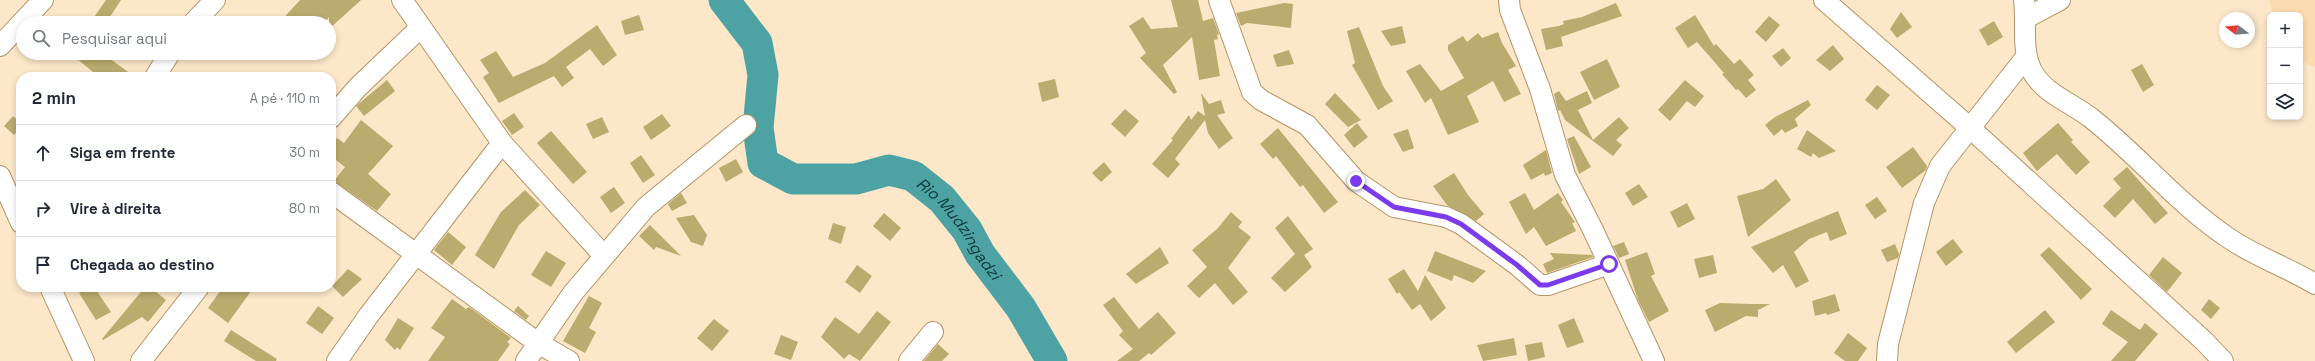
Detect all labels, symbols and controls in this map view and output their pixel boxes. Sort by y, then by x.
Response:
north arrow [2219,12,2255,48]
map controls [2267,12,2303,120]
button: + [2267,12,2303,48]
search box [16,16,336,60]
icon: search [30,27,52,49]
text: Pesquisar aqui [62,29,167,48]
button: − [2267,48,2303,84]
button: layers [2267,84,2303,120]
text: 2 min [32,87,76,109]
text: A pé · 110 m [250,90,320,107]
icon: ahead [32,142,54,164]
text: Siga em frente [70,143,176,162]
text: 30 m [289,144,320,161]
route end [1347,172,1365,190]
water label: Rio Mudzingadzi [912,173,1007,286]
icon: right [32,198,54,220]
text: Vire à direita [70,199,161,218]
text: 80 m [289,200,320,217]
icon: arrive [32,254,54,276]
text: Chegada ao destino [70,255,214,274]
route start [1600,255,1618,273]

